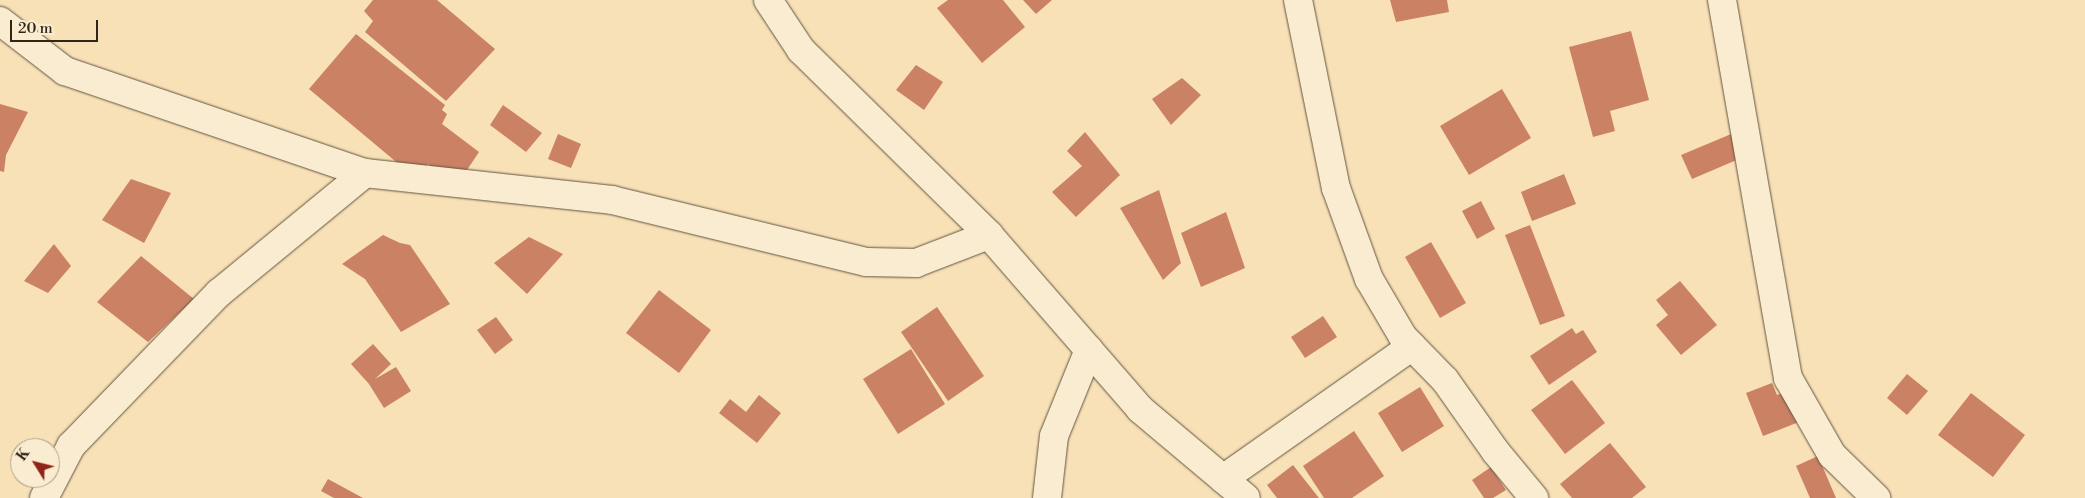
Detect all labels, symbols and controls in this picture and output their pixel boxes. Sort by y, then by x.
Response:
scale bar [12,10,100,42]
text: 20 m [18,19,53,38]
north arrow [10,438,60,488]
text: K [13,445,34,465]

